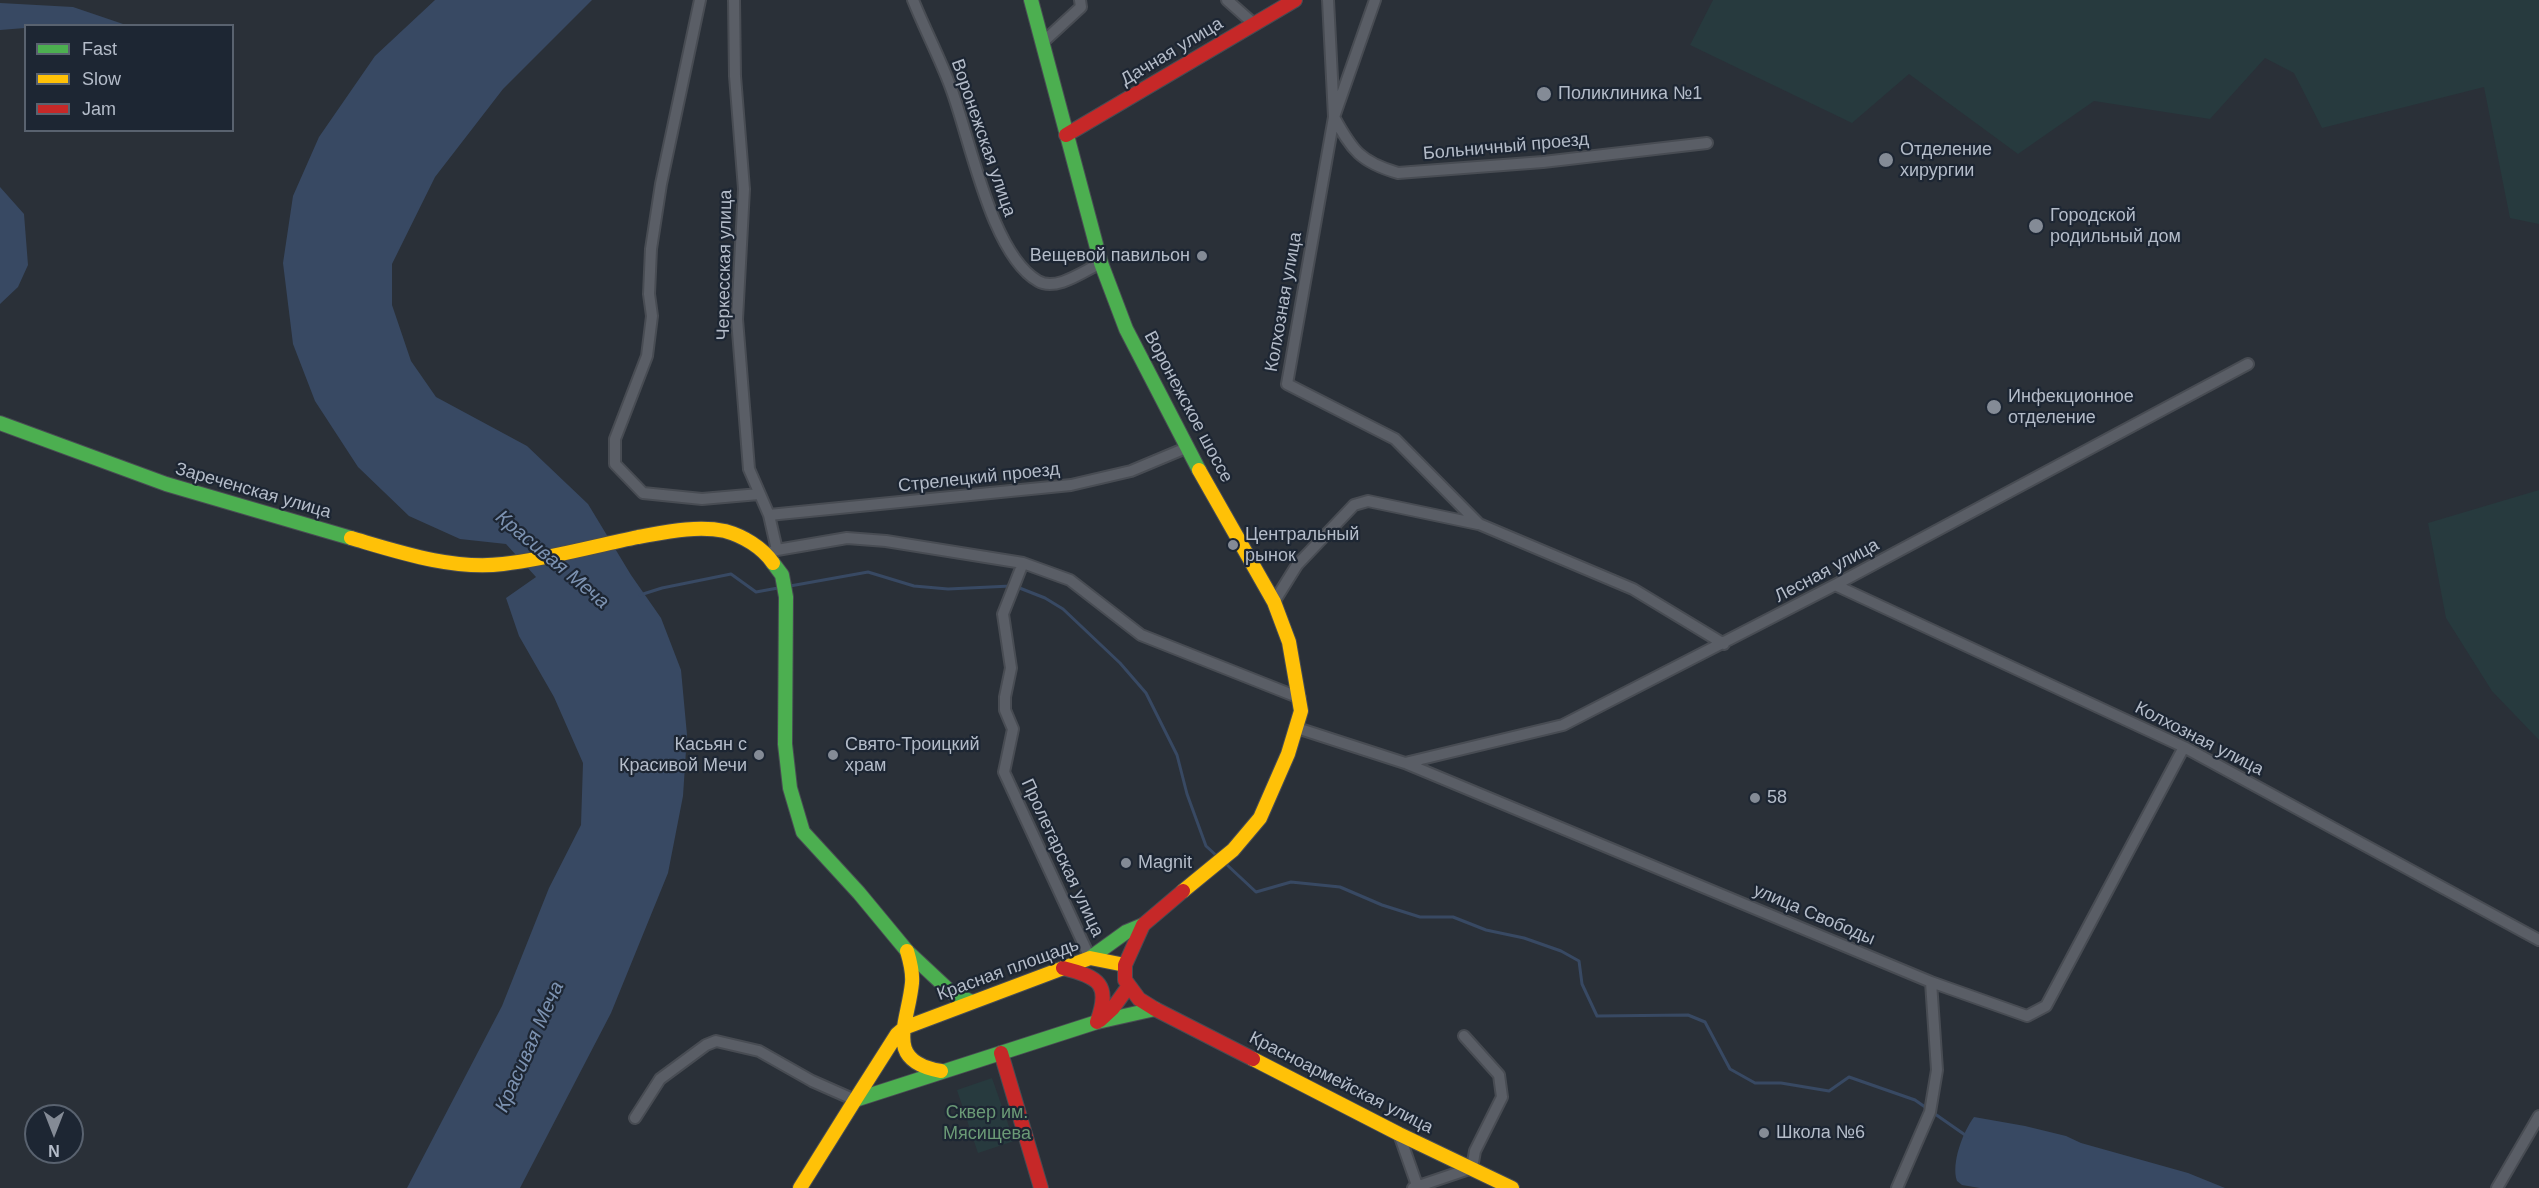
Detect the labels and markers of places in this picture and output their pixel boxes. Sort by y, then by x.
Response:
place label: Поликлиника №1 [1558,83,1702,105]
marker: Поликлиника №1 [1535,85,1553,103]
place label: Отделение хирургии [1900,139,1992,182]
marker: Отделение хирургии [1877,151,1895,169]
place label: Городской родильный дом [2050,205,2181,248]
marker: Городской родильный дом [2027,217,2045,235]
place label: Вещевой павильон [1030,245,1190,267]
marker: Вещевой павильон [1195,249,1209,263]
place label: Инфекционное отделение [2008,386,2134,428]
marker: Инфекционное отделение [1985,398,2003,416]
place label: Центральный рынок [1245,524,1359,566]
marker: Центральный рынок [1226,538,1240,552]
place label: Касьян с Красивой Мечи [619,734,747,777]
place label: Свято-Троицкий храм [845,734,980,777]
marker: Касьян с Красивой Мечи [752,748,766,762]
marker: Свято-Троицкий храм [826,748,840,762]
place label: 58 [1767,787,1787,809]
marker: 58 [1748,791,1762,805]
place label: Magnit [1138,852,1192,874]
marker: Magnit [1119,856,1133,870]
place label: Школа №6 [1776,1122,1865,1144]
marker: Школа №6 [1757,1126,1771,1140]

